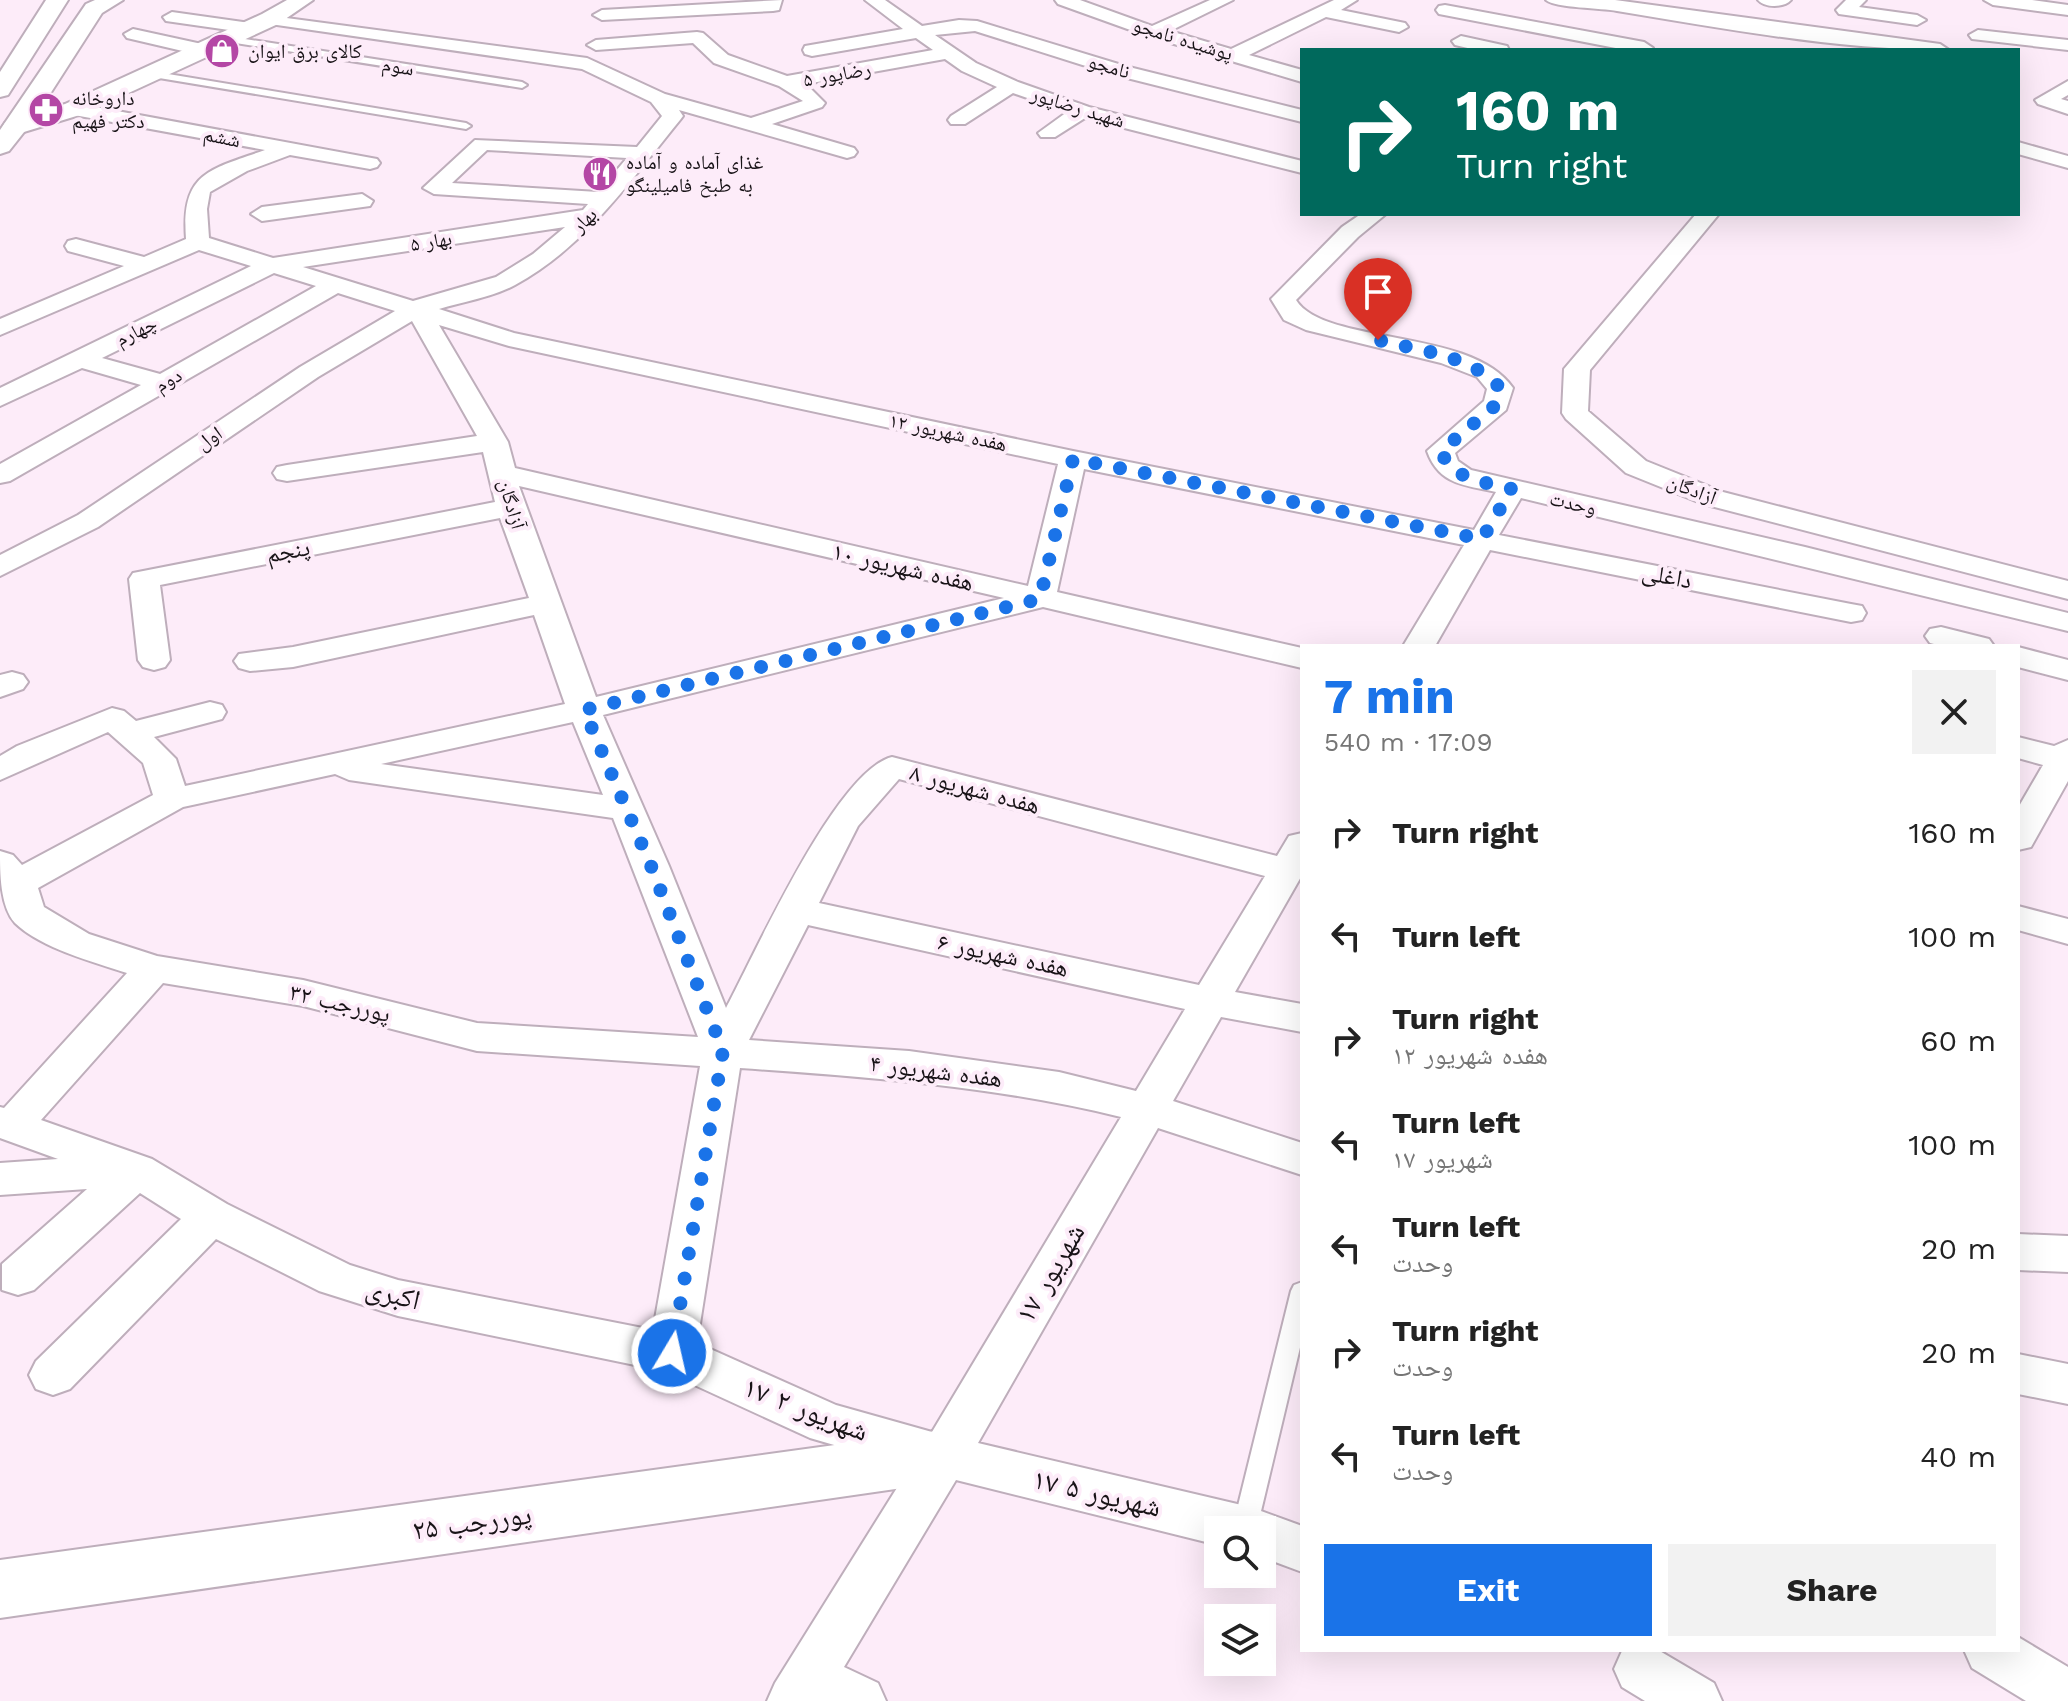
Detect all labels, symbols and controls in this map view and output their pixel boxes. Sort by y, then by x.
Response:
street label: پوشیده نامجو [1130,12,1236,66]
shop icon: کالای برق ایوان [203,32,241,70]
place label: کالای برق ایوان [248,39,362,63]
street label: نامجو [1085,49,1133,83]
street label: سوم [380,52,416,82]
street label: رضاپور ۵ [801,56,873,92]
text: 160 m [1456,78,1619,144]
icon: right [1324,80,1428,184]
street label: شهید رضاپور [1027,81,1128,133]
place label: داروخانه دکتر فهیم [72,86,144,135]
pharmacy icon: داروخانه دکتر فهیم [27,91,65,129]
street label: ششم [201,122,242,154]
text: Turn right [1456,145,1627,187]
place label: غذای آماده و آماده به طبخ فامیلینگو [626,150,763,198]
restaurant icon: غذای آماده و آماده به طبخ فامیلینگو [581,155,619,193]
street label: بهار [566,202,602,238]
street label: بهار ۵ [409,226,453,256]
pin [1344,258,1412,340]
icon: arrive [1356,270,1400,314]
street label: چهارم [111,311,162,353]
street label: دوم [150,363,187,399]
street label: هفده شهریور ۱۲ [887,408,1009,456]
street label: اول [191,421,227,455]
street label: آزادگان [1664,469,1721,510]
street label: آزادگان [493,476,531,533]
street label: وحدت [1547,486,1599,520]
street label: پنجم [264,533,313,571]
street label: هفده شهریور ۱۰ [830,537,976,597]
street label: داغلی [1640,557,1694,595]
text: 7 min [1324,668,1455,725]
button: close [1912,670,1996,754]
text: 540 m · 17:09 [1324,727,1493,757]
street label: هفده شهریور ۸ [907,758,1043,820]
icon: right [1324,810,1368,854]
text: Turn right [1392,815,1538,850]
text: 160 m [1909,815,1996,850]
icon: left [1324,914,1368,958]
text: Turn left [1392,919,1520,954]
text: 100 m [1908,919,1996,954]
street label: هفده شهریور ۶ [935,927,1071,983]
street label: پوررجب ۳۲ [287,978,393,1028]
text: Turn right [1392,1001,1538,1036]
icon: right [1324,1018,1368,1062]
text: 60 m [1920,1023,1996,1058]
text: هفده شهریور ۱۲ [1392,1040,1548,1070]
street label: هفده شهریور ۴ [868,1049,1004,1093]
text: Turn left [1392,1105,1520,1140]
icon: left [1324,1122,1368,1166]
text: 100 m [1908,1127,1996,1162]
text: ۱۷ شهریور [1392,1144,1493,1174]
text: Turn left [1392,1209,1520,1244]
street label: ۱۷ شهریور [1009,1218,1091,1328]
icon: left [1324,1226,1368,1270]
text: 20 m [1921,1231,1996,1266]
text: وحدت [1392,1248,1453,1278]
street label: اکبری [362,1271,424,1317]
position arrow [630,1311,714,1395]
text: Turn right [1392,1313,1538,1348]
icon: right [1324,1330,1368,1374]
text: 20 m [1921,1335,1996,1370]
text: وحدت [1392,1352,1453,1382]
street label: ۱۷ شهریور ۲ [739,1370,873,1448]
text: Turn left [1392,1417,1520,1452]
icon: left [1324,1434,1368,1478]
text: 40 m [1920,1439,1996,1474]
text: وحدت [1392,1456,1453,1486]
street label: ۱۷ شهریور ۵ [1030,1462,1164,1524]
street label: پوررجب ۲۵ [410,1497,534,1547]
map controls [1204,1516,1276,1676]
button: search [1204,1516,1276,1588]
button: Exit [1324,1544,1652,1636]
button: Share [1668,1544,1996,1636]
button: layers [1204,1604,1276,1676]

